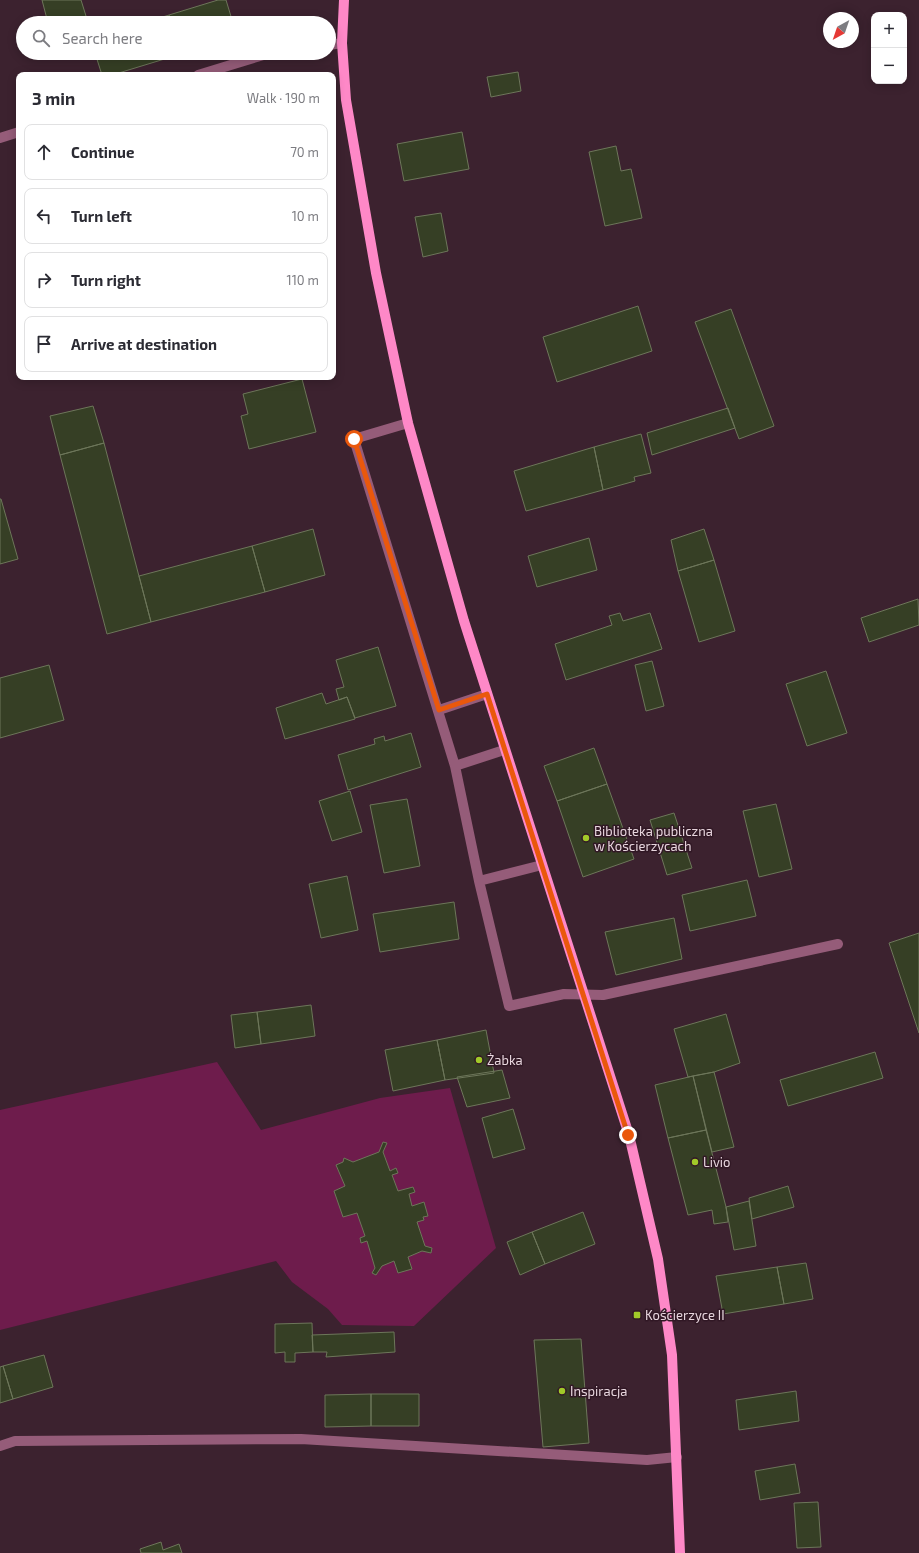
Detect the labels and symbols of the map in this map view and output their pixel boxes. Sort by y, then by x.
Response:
north arrow [823,12,859,48]
route start [345,430,363,448]
place label: Biblioteka publiczna w Kościerzycach [594,823,713,854]
marker: Biblioteka publiczna w Kościerzycach [581,833,591,843]
place label: Żabka [487,1052,523,1068]
marker: Żabka [474,1055,484,1065]
route end [619,1126,637,1144]
place label: Livio [703,1154,730,1170]
marker: Livio [690,1157,700,1167]
place label: Kościerzyce II [645,1307,725,1323]
marker: Kościerzyce II [632,1310,642,1320]
place label: Inspiracja [570,1383,627,1399]
marker: Inspiracja [557,1386,567,1396]

